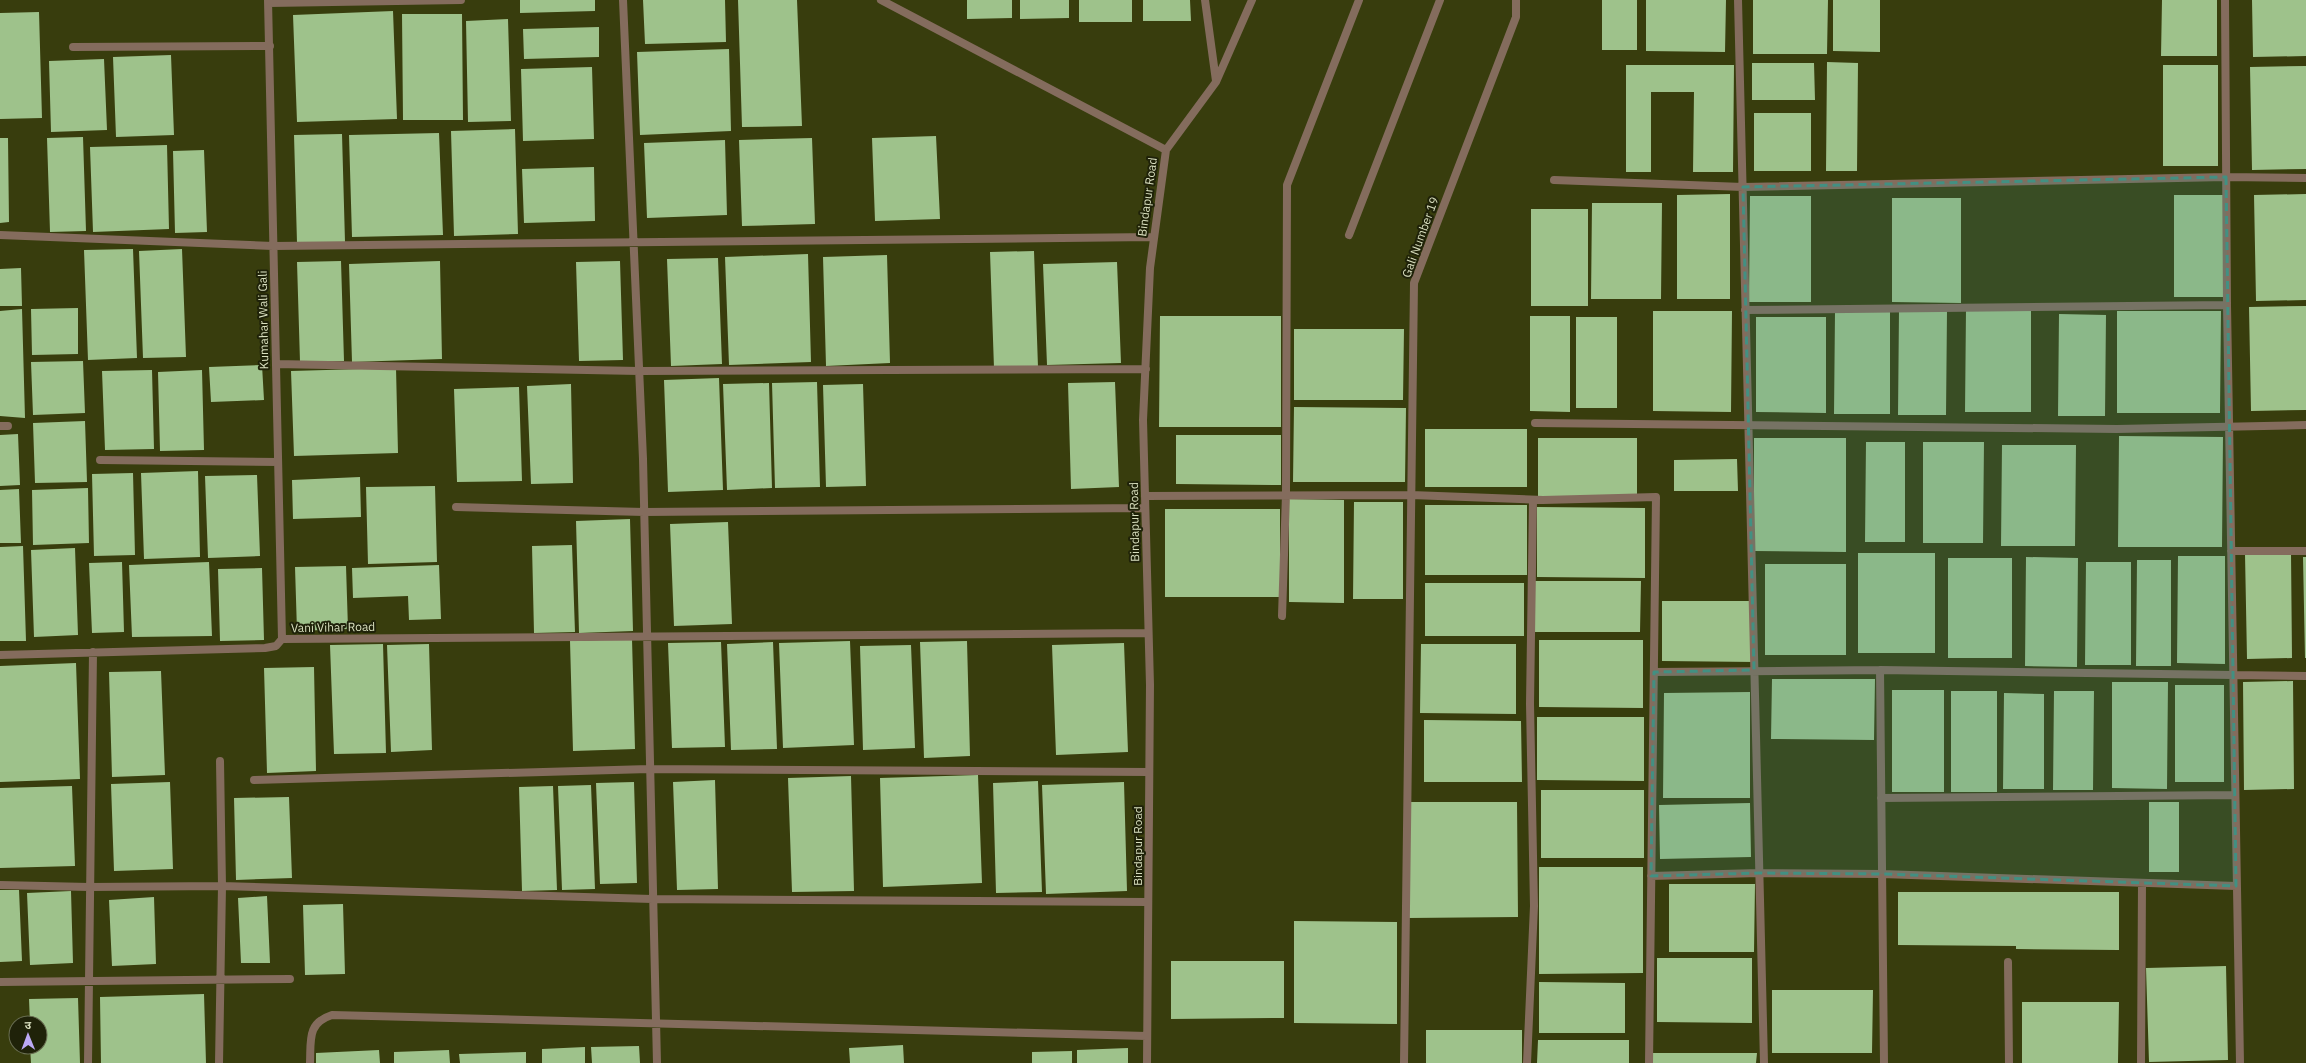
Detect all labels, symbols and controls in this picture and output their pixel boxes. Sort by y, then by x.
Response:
street label: Bindapur Road [1134,157,1160,237]
street label: Gali Number 19 [1398,195,1442,279]
street label: Kumahar Wali Gali [255,271,271,369]
street label: Bindapur Road [1126,482,1142,562]
street label: Vani Vihar Road [291,619,375,635]
street label: Bindapur Road [1130,806,1145,886]
north arrow [8,1015,48,1055]
text: उ [24,1018,32,1032]

